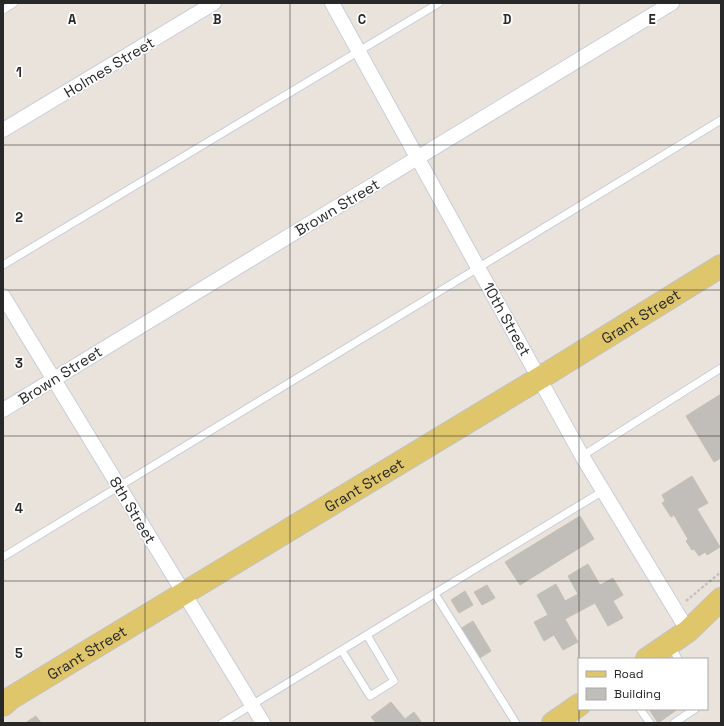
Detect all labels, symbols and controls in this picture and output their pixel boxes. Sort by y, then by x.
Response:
text: A [68,11,77,28]
text: B [213,11,222,28]
text: C [358,11,366,28]
text: D [503,11,512,28]
text: E [648,11,656,28]
street label: Holmes Street [60,32,158,101]
text: 1 [16,64,22,81]
street label: Brown Street [291,174,383,240]
text: 2 [15,209,23,226]
street label: 10th Street [479,279,535,359]
street label: Grant Street [597,284,684,348]
street label: Brown Street [15,342,106,408]
text: 3 [15,355,23,372]
street label: Grant Street [321,453,407,516]
street label: 8th Street [106,473,161,547]
text: 4 [15,500,23,517]
street label: Grant Street [43,621,130,683]
text: 5 [15,645,23,662]
legend [578,658,708,710]
text: Road [614,666,643,682]
text: Building [614,686,661,702]

